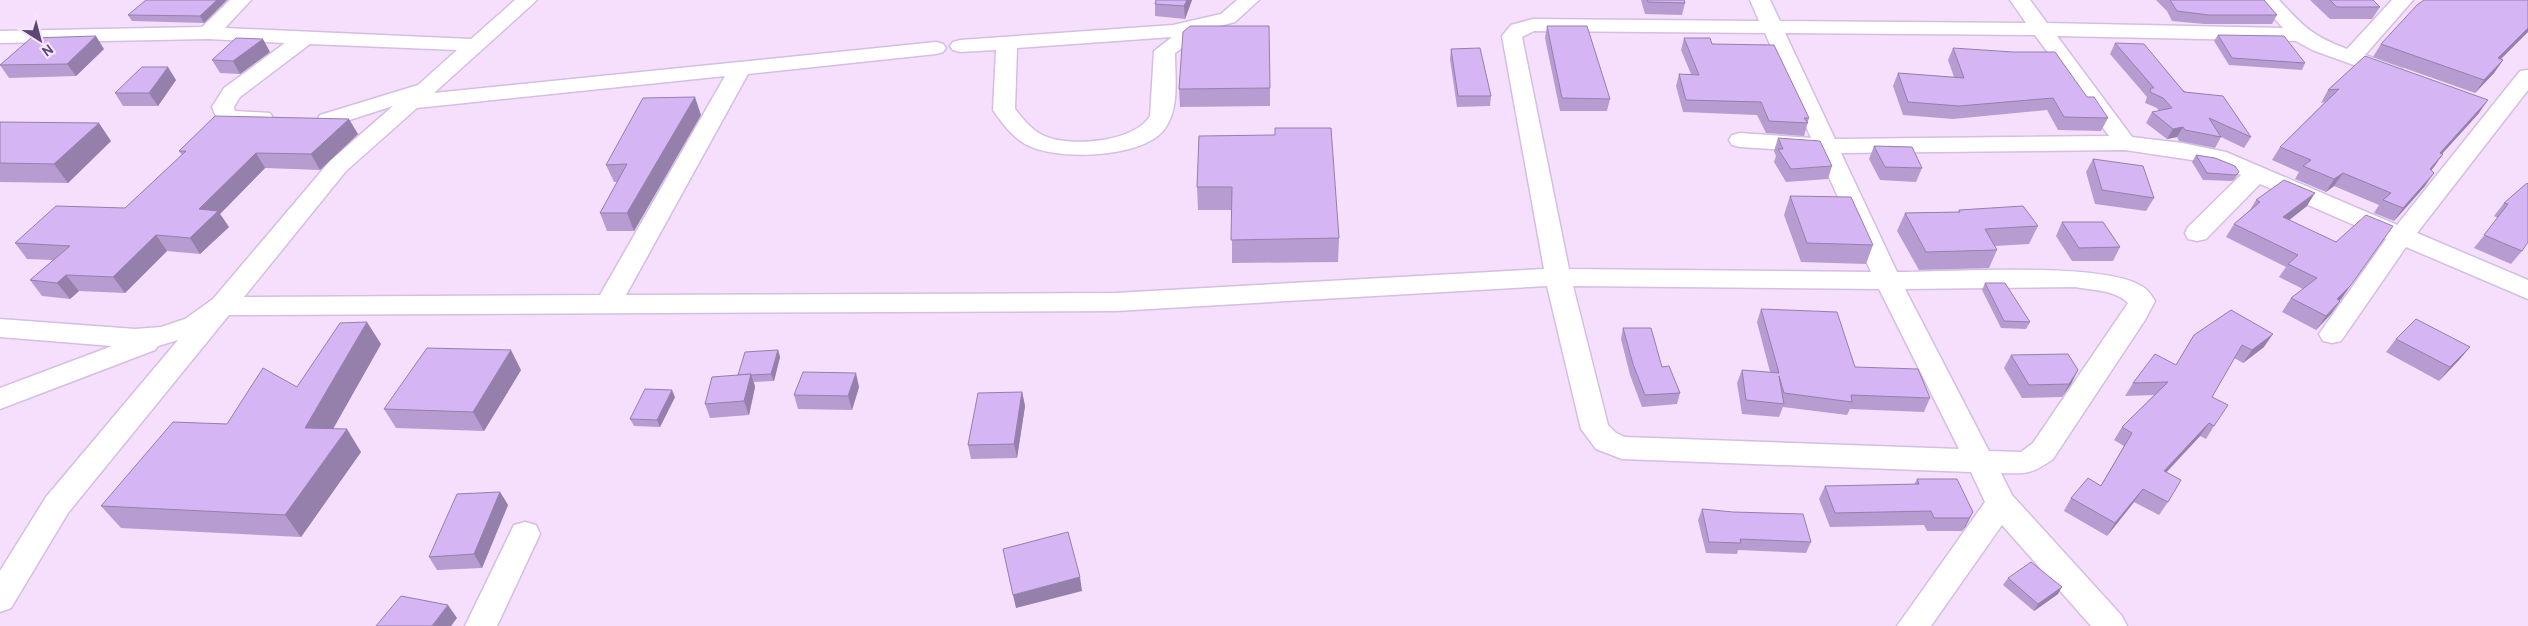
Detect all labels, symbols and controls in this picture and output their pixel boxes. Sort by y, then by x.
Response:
north arrow [15,15,65,65]
text: N [38,40,57,61]

